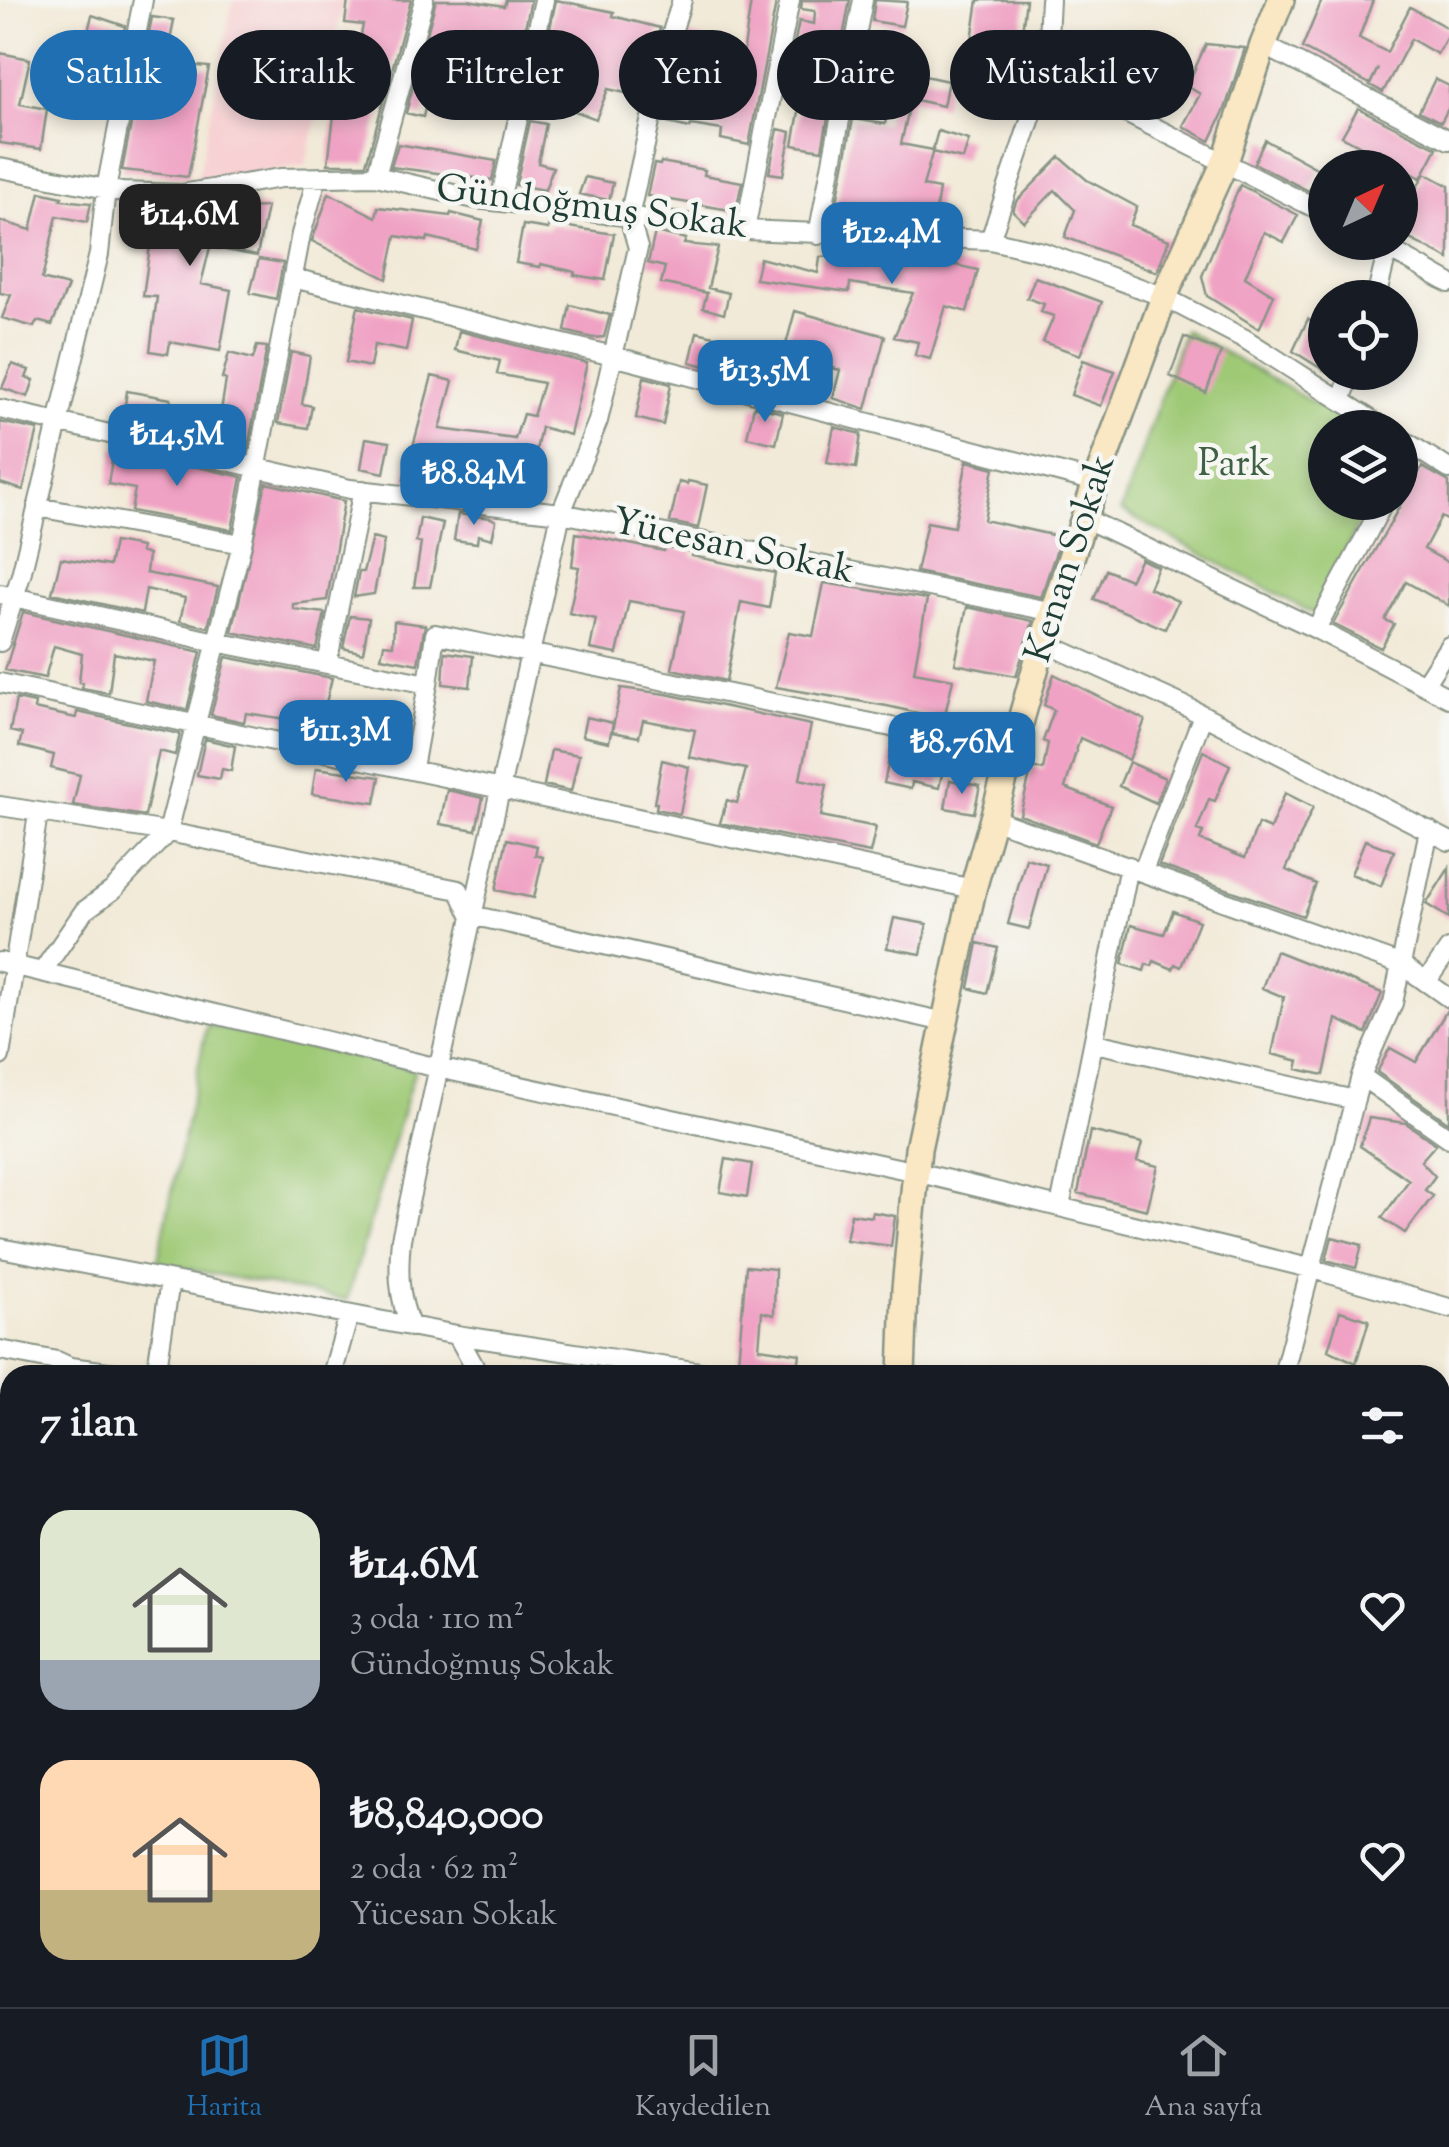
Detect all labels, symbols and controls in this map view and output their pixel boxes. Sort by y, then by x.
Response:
chip: Satılık [30,30,197,120]
chip: Kiralık [217,30,391,120]
chip: Filtreler [411,30,599,120]
chip: Yeni [619,30,757,120]
chip: Daire [777,30,930,120]
chip: Müstakil ev [950,30,1194,120]
north arrow [1308,150,1418,260]
map controls [1308,150,1418,520]
street label: Gündoğmuş Sokak [433,163,751,255]
pin: ₺14.6M [109,184,271,269]
text: ₺14.6M [141,193,239,239]
pin: ₺12.4M [811,202,973,287]
text: ₺12.4M [843,211,941,257]
button: locate [1308,280,1418,390]
pin: ₺13.5M [684,340,846,425]
text: ₺13.5M [720,349,810,395]
pin: ₺14.5M [96,404,258,489]
button: layers [1308,410,1418,520]
text: ₺14.5M [130,413,224,459]
park label: Park [1198,439,1271,493]
pin: ₺8.84M [393,443,555,528]
street label: Kenan Sokak [1013,448,1131,670]
text: ₺8.84M [422,452,526,498]
street label: Yücesan Sokak [607,496,859,600]
pin: ₺11.3M [265,700,427,785]
text: ₺11.3M [301,709,391,755]
pin: ₺8.76M [881,712,1043,797]
text: ₺8.76M [910,721,1014,767]
text: 7 ilan [40,1395,138,1455]
icon: filters [1355,1398,1410,1453]
text: ₺14.6M [350,1537,479,1597]
icon: home [120,1550,240,1670]
icon: heart [1355,1583,1410,1638]
text: 3 oda · 110 m² [350,1597,524,1643]
text: Gündoğmuş Sokak [350,1643,614,1689]
text: ₺8,840,000 [350,1787,544,1847]
icon: home [120,1800,240,1920]
icon: heart [1355,1833,1410,1888]
text: 2 oda · 62 m² [350,1847,518,1893]
text: Yücesan Sokak [350,1893,558,1939]
tab: Harita [187,2028,262,2128]
tab: Kaydedilen [635,2028,771,2128]
tab: Ana sayfa [1144,2028,1262,2128]

